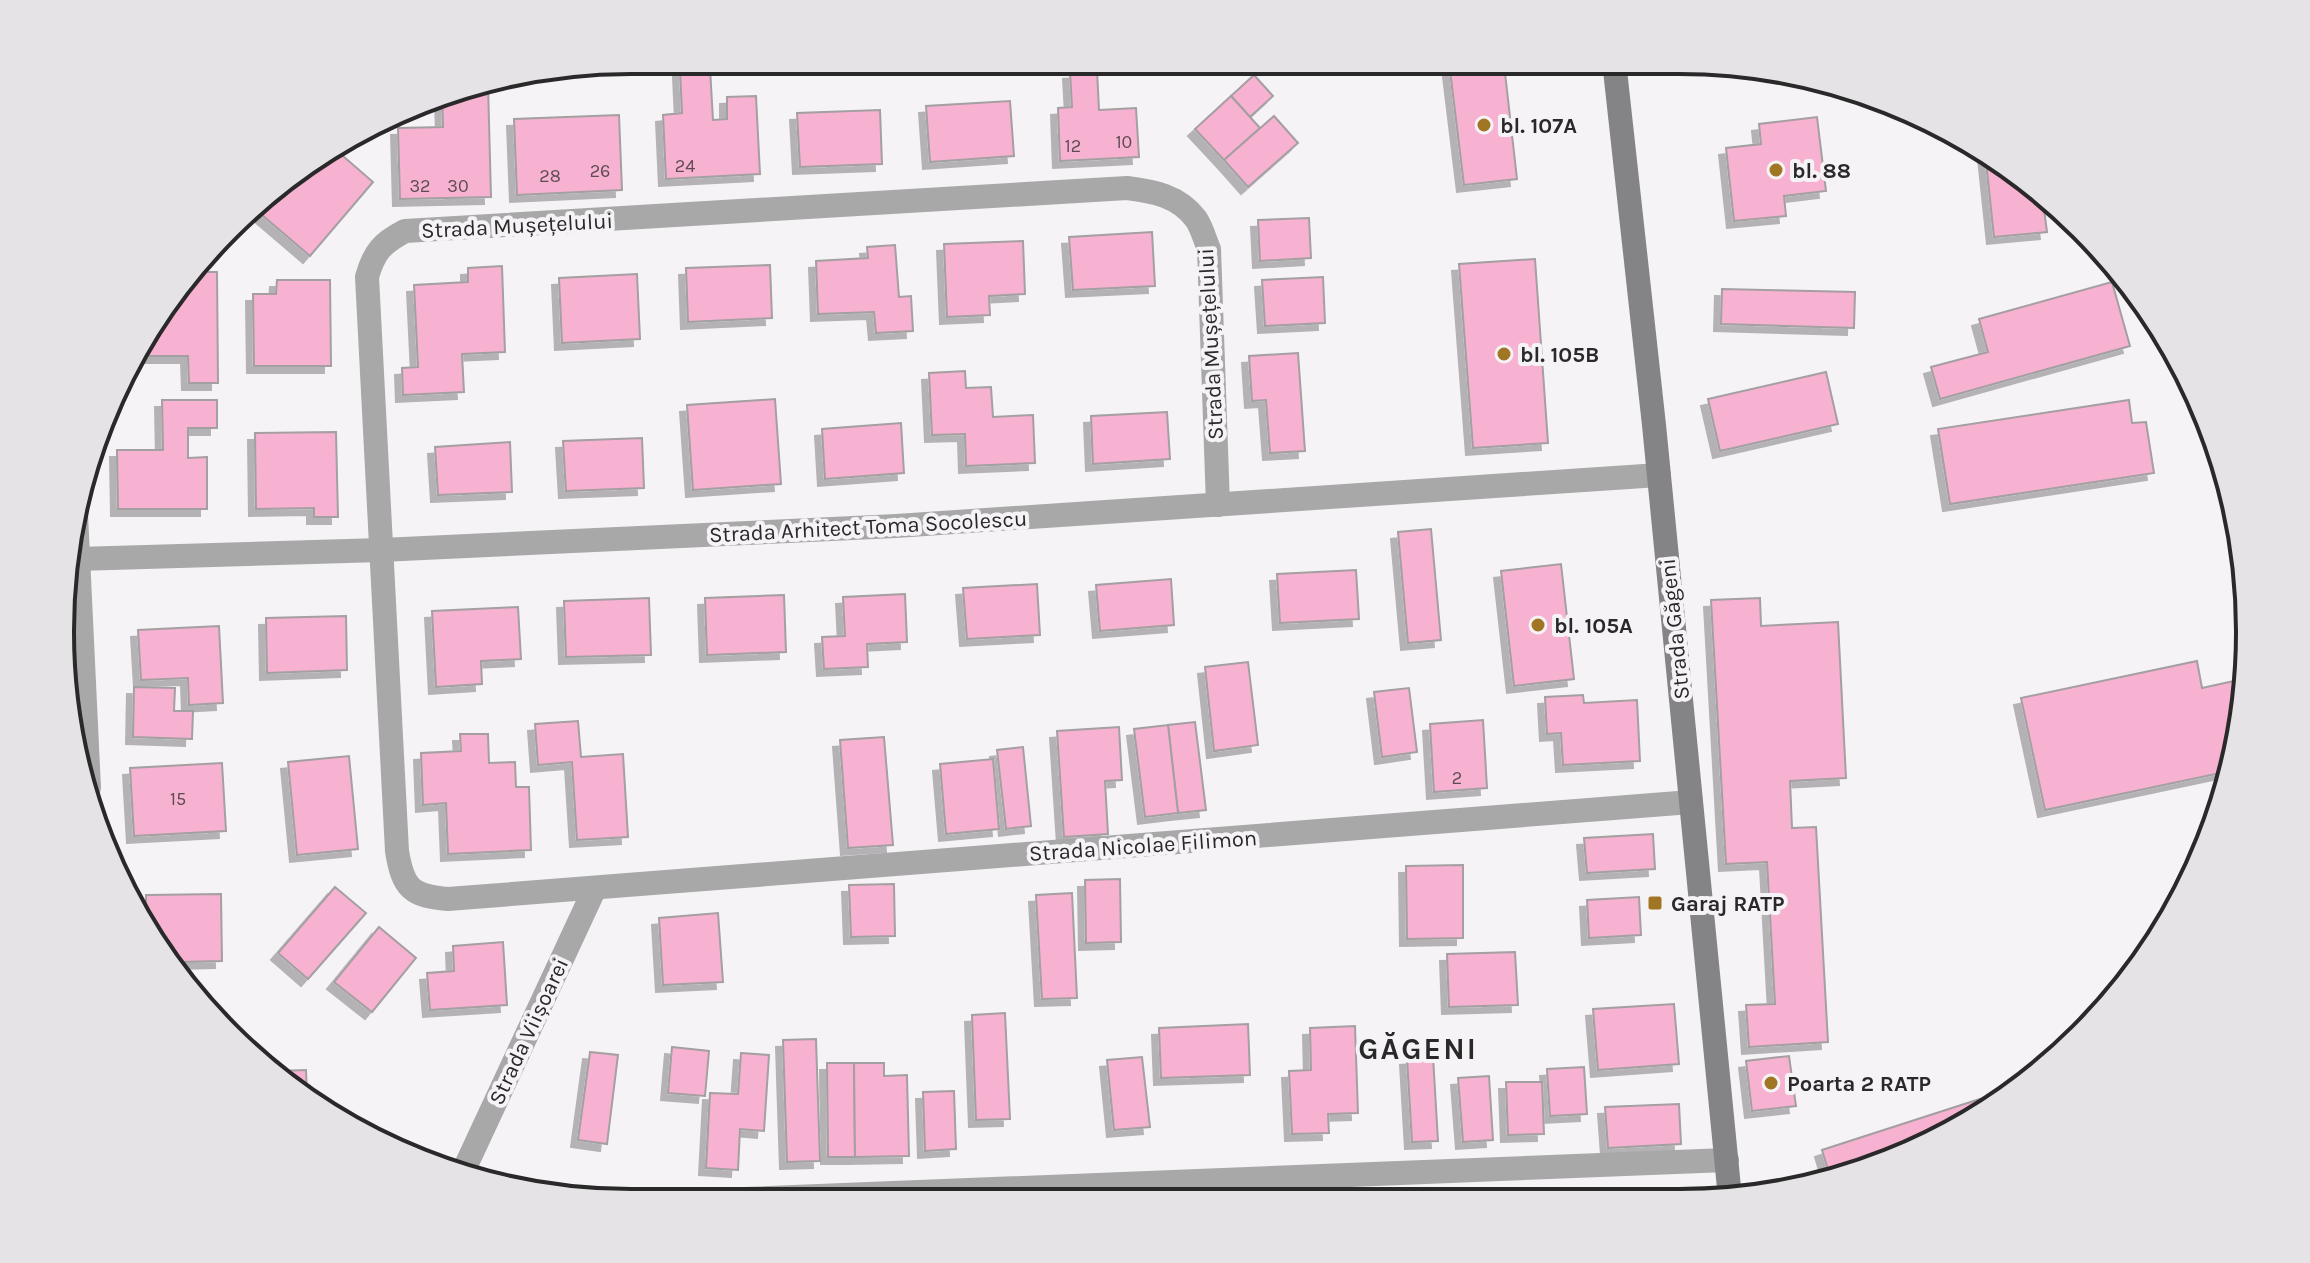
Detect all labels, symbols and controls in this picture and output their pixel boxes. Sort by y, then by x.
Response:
place label: bl. 107A [1500,113,1577,139]
marker: bl. 107A [1475,116,1493,134]
house number: 10 [1116,131,1132,153]
house number: 12 [1065,135,1081,157]
house number: 24 [675,155,695,177]
place label: bl. 88 [1792,158,1851,184]
house number: 26 [590,160,610,182]
marker: bl. 88 [1767,161,1785,179]
house number: 28 [539,165,561,187]
house number: 32 [409,175,431,197]
house number: 30 [447,175,469,197]
street label: Strada Mușețelului [421,208,614,244]
street label: Strada Mușețelului [1193,247,1229,440]
place label: bl. 105B [1520,342,1599,368]
marker: bl. 105B [1495,345,1513,363]
street label: Strada Arhitect Toma Socolescu [708,506,1028,548]
street label: Strada Găgeni [1655,557,1695,701]
place label: bl. 105A [1554,613,1633,639]
marker: bl. 105A [1529,616,1547,634]
house number: 2 [1452,767,1462,789]
house number: 15 [170,788,186,810]
street label: Strada Nicolae Filimon [1028,825,1258,867]
place label: Garaj RATP [1671,891,1785,917]
marker: Garaj RATP [1646,894,1664,912]
street label: Strada Viișoarei [484,954,574,1109]
district label: GĂGENI [1358,1031,1478,1067]
place label: Poarta 2 RATP [1787,1071,1931,1097]
marker: Poarta 2 RATP [1762,1074,1780,1092]

